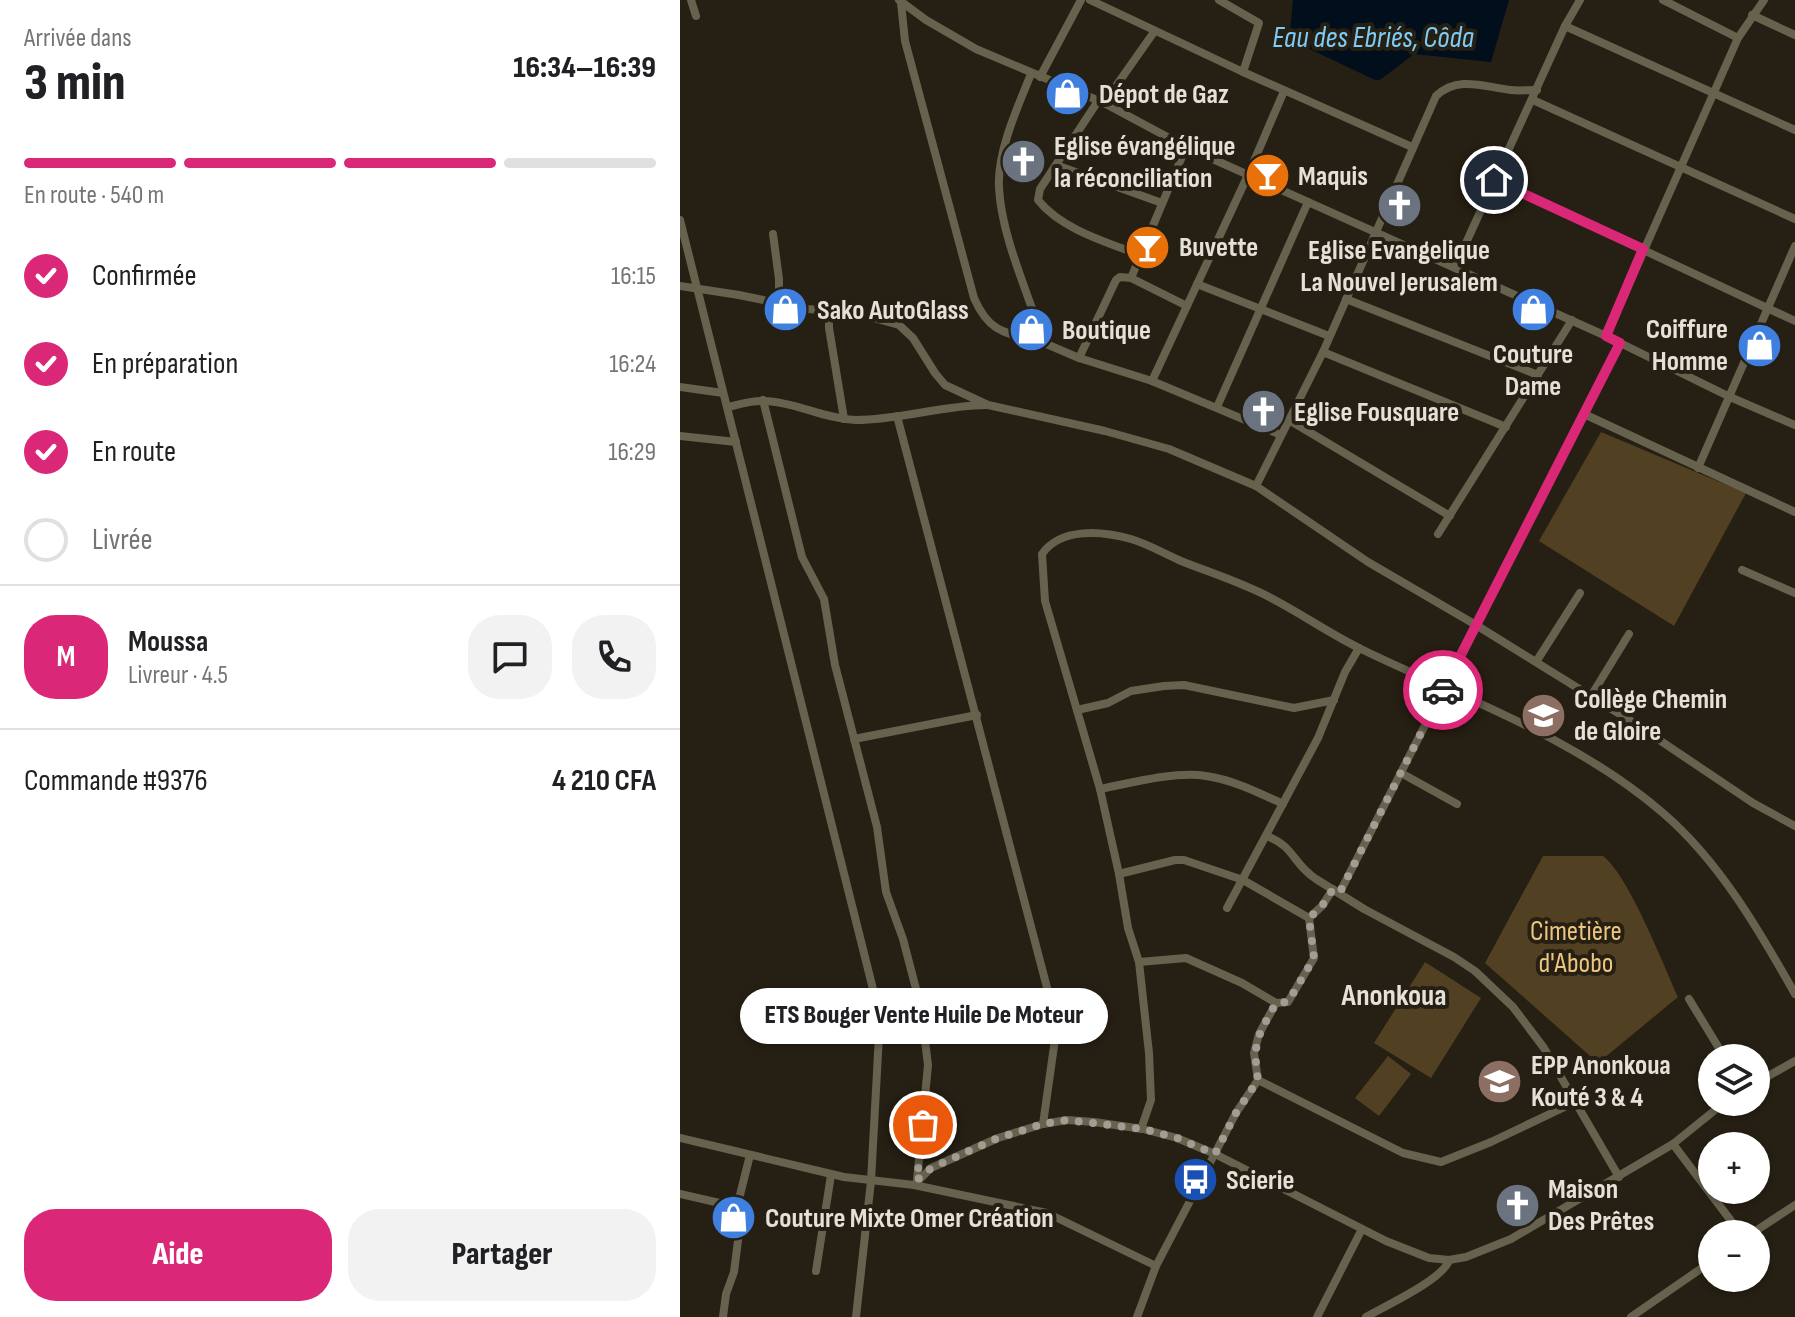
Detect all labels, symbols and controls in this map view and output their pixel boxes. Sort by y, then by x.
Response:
water label: Eau des Ebriés, Côda [1272,20,1474,56]
text: Arrivée dans [24,23,132,54]
text: 16:34–16:39 [513,50,656,86]
text: 3 min [24,52,126,115]
shop icon: Dépot de Gaz [1044,70,1092,118]
place label: Dépot de Gaz [1099,78,1229,111]
place label: Eglise évangélique la réconciliation [1054,130,1235,195]
church icon: Eglise évangélique la réconciliation [999,138,1047,186]
pin [1460,146,1528,214]
bar icon: Maquis [1243,152,1291,200]
icon: home [1472,158,1516,202]
place label: Maquis [1298,160,1368,193]
text: En route · 540 m [24,180,164,211]
church icon: Eglise Evangelique La Nouvel Jerusalem [1375,181,1423,229]
bar icon: Buvette [1124,223,1172,271]
place label: Buvette [1179,231,1258,264]
place label: Eglise Evangelique La Nouvel Jerusalem [1300,234,1498,299]
icon: check [24,254,68,298]
text: Confirmée [92,258,197,294]
text: 16:15 [611,261,656,292]
shop icon: Couture Dame [1509,285,1557,333]
shop icon: Sako AutoGlass [762,286,810,334]
place label: Sako AutoGlass [817,294,969,327]
shop icon: Boutique [1007,306,1055,354]
place label: Coiffure Homme [1646,313,1728,378]
place label: Boutique [1062,314,1151,347]
shop icon: Coiffure Homme [1735,321,1783,369]
place label: Couture Dame [1493,338,1573,403]
icon: check [24,342,68,386]
text: En préparation [92,346,238,382]
text: 16:24 [609,349,656,380]
church icon: Eglise Fousquare [1239,388,1287,436]
place label: Eglise Fousquare [1294,396,1459,429]
icon: check [24,430,68,474]
text: En route [92,434,176,470]
text: 16:29 [608,437,656,468]
text: Livrée [92,522,153,558]
button: chat [468,615,552,699]
button: phone [572,615,656,699]
text: Moussa [128,624,208,660]
text: M [57,639,75,675]
courier [1403,650,1483,730]
text: Livreur · 4.5 [128,660,228,691]
icon: car [1421,668,1465,712]
place label: Collège Chemin de Gloire [1574,683,1727,748]
school or university icon: Collège Chemin de Gloire [1519,691,1567,739]
text: Commande #9376 [24,763,208,799]
text: 4 210 CFA [552,763,656,799]
park label: Cimetière d'Abobo [1530,915,1622,980]
district label: Anonkoua [1341,978,1447,1014]
callout: ETS Bouger Vente Huile De Moteur [739,989,1107,1045]
text: ETS Bouger Vente Huile De Moteur [764,1000,1084,1031]
map controls [1698,1044,1770,1292]
button: layers [1698,1044,1770,1116]
place label: EPP Anonkoua Kouté 3 & 4 [1531,1049,1671,1114]
school or university icon: EPP Anonkoua Kouté 3 & 4 [1476,1057,1524,1105]
pin [889,1091,957,1159]
icon: bag [901,1103,945,1147]
button: + [1698,1132,1770,1204]
bus stop icon: Scierie [1171,1156,1219,1204]
place label: Scierie [1226,1164,1294,1197]
place label: Maison Des Prêtes [1548,1173,1654,1238]
church icon: Maison Des Prêtes [1493,1181,1541,1229]
shop icon: Couture Mixte Omer Création [710,1194,758,1242]
place label: Couture Mixte Omer Création [765,1202,1054,1235]
button: Aide [24,1209,332,1301]
button: Partager [348,1209,656,1301]
button: − [1698,1220,1770,1292]

